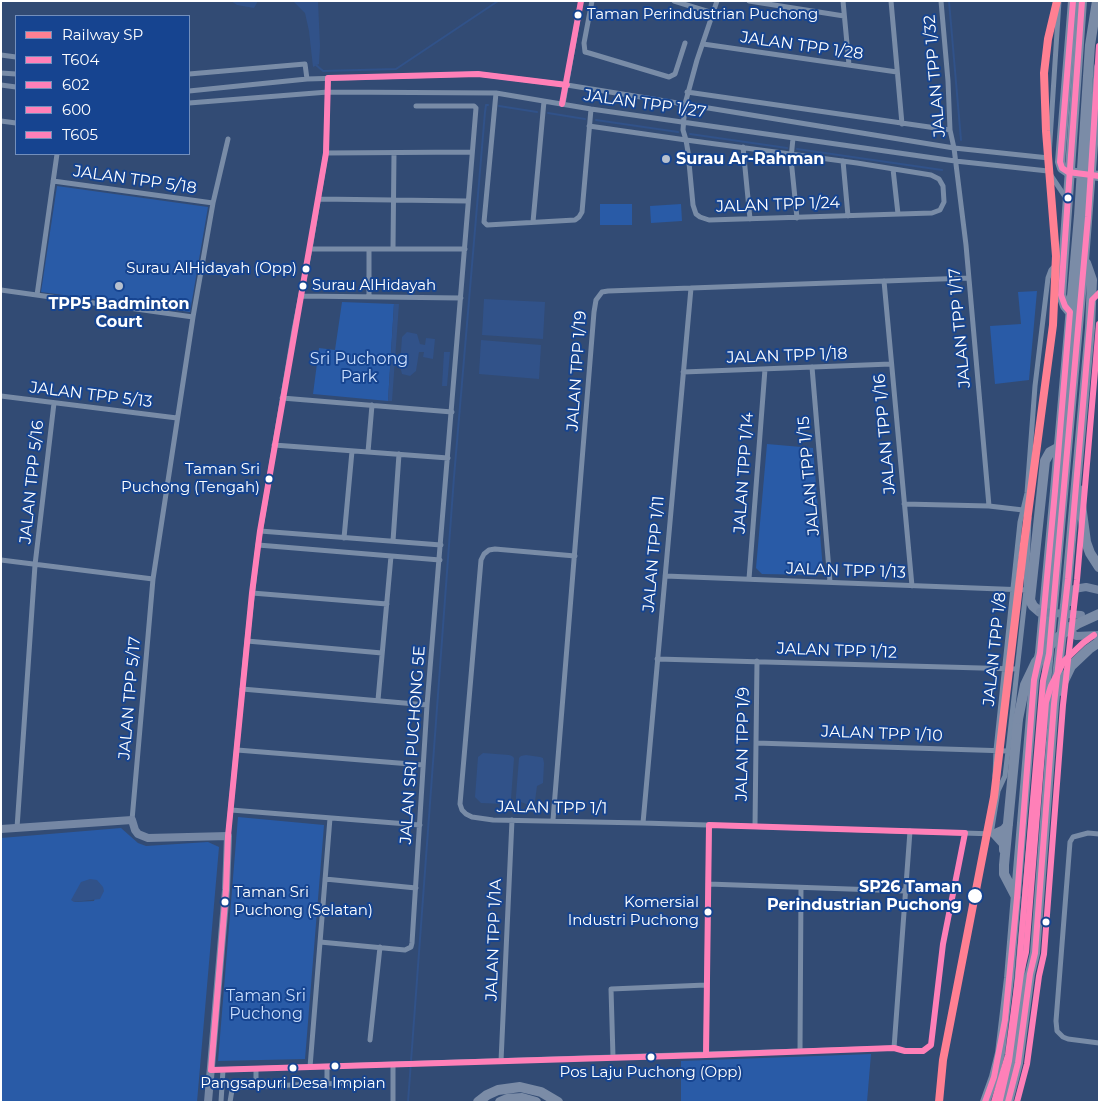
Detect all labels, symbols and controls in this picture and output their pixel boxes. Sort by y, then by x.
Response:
place label: Taman Perindustrian Puchong [587,6,818,24]
marker: Taman Perindustrian Puchong [573,10,583,20]
street label: JALAN TPP 1/32 [920,14,950,138]
legend [15,15,190,155]
text: Railway SP [62,25,143,44]
street label: JALAN TPP 1/28 [739,28,865,64]
text: T604 [62,50,99,69]
text: 602 [62,75,90,94]
street label: JALAN TPP 1/27 [583,86,707,122]
text: 600 [62,100,91,119]
text: T605 [62,125,98,144]
place label: Surau Ar-Rahman [676,149,824,169]
marker: Surau Ar-Rahman [660,153,672,165]
street label: JALAN TPP 5/18 [72,162,198,198]
street label: JALAN TPP 1/24 [716,193,840,217]
unlabelled marker [1063,193,1073,203]
place label: Surau AlHidayah (Opp) [126,260,297,278]
marker: Surau AlHidayah (Opp) [301,264,311,274]
street label: JALAN TPP 1/17 [945,267,975,389]
place label: Surau AlHidayah [312,277,436,295]
marker: TPP5 Badminton Court [113,280,125,292]
marker: Surau AlHidayah [298,281,308,291]
place label: TPP5 Badminton Court [48,294,190,332]
street label: JALAN TPP 1/19 [563,310,591,432]
street label: JALAN TPP 1/18 [726,344,848,368]
park label: Sri Puchong Park [310,349,408,387]
street label: JALAN TPP 1/16 [870,373,900,495]
street label: JALAN TPP 5/13 [29,378,153,412]
street label: JALAN TPP 1/14 [730,412,758,534]
street label: JALAN TPP 1/15 [794,415,824,537]
street label: JALAN TPP 5/16 [16,419,48,545]
place label: Taman Sri Puchong (Tengah) [121,461,260,496]
marker: Taman Sri Puchong (Tengah) [264,474,274,484]
street label: JALAN TPP 1/11 [639,495,669,613]
street label: JALAN TPP 1/13 [786,559,906,583]
street label: JALAN TPP 1/8 [979,591,1011,707]
street label: JALAN TPP 5/17 [115,636,145,760]
street label: JALAN TPP 1/12 [777,639,897,663]
street label: JALAN SRI PUCHONG 5E [396,645,430,845]
street label: JALAN TPP 1/9 [732,687,754,801]
street label: JALAN TPP 1/10 [821,722,943,746]
street label: JALAN TPP 1/1 [496,797,608,819]
place label: SP26 Taman Perindustrian Puchong [767,877,962,915]
street label: JALAN TPP 1/1A [482,879,506,1001]
place label: Taman Sri Puchong (Selatan) [234,884,373,919]
marker: SP26 Taman Perindustrian Puchong [966,887,984,905]
place label: Komersial Industri Puchong [568,894,699,929]
marker: Taman Sri Puchong (Selatan) [220,897,230,907]
marker: Komersial Industri Puchong [703,907,713,917]
unlabelled marker [1041,917,1051,927]
park label: Taman Sri Puchong [226,986,306,1024]
marker: Pos Laju Puchong (Opp) [646,1052,656,1062]
unlabelled marker [330,1061,340,1071]
marker: Pangsapuri Desa Impian [288,1063,298,1073]
place label: Pos Laju Puchong (Opp) [560,1064,742,1082]
place label: Pangsapuri Desa Impian [200,1075,386,1093]

